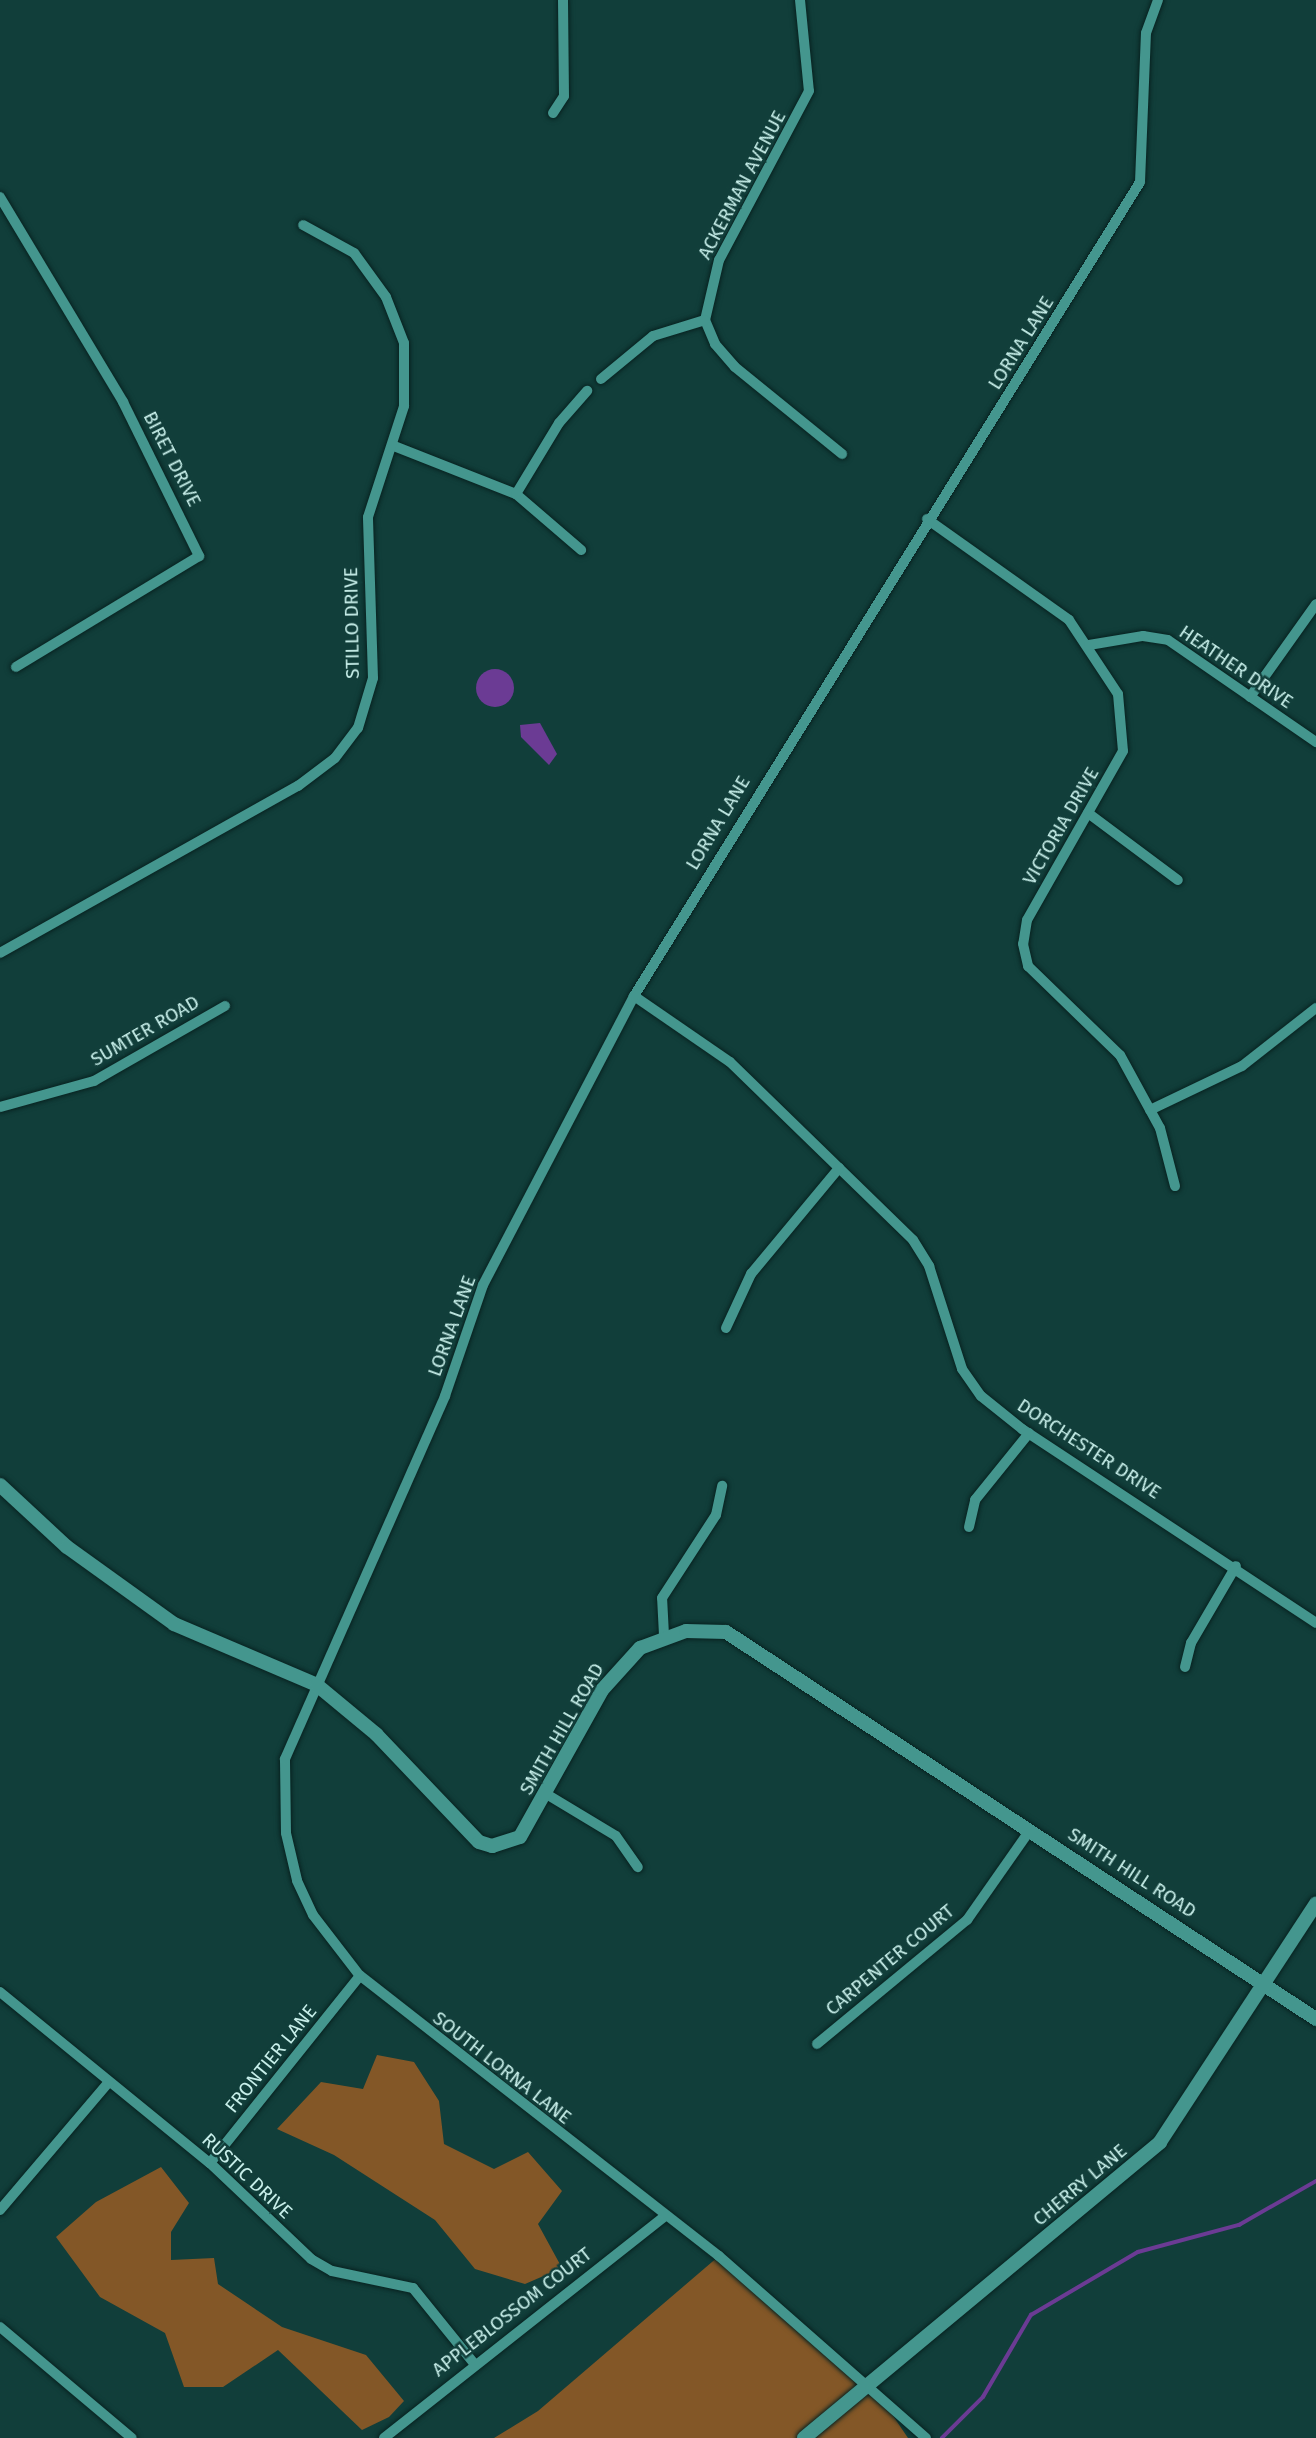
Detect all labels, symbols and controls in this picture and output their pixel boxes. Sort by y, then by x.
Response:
street label: ACKERMAN AVENUE [693,107,791,263]
street label: LORNA LANE [983,292,1059,394]
street label: BIRET DRIVE [138,408,206,510]
street label: STILLO DRIVE [340,567,364,679]
street label: HEATHER DRIVE [1175,620,1297,714]
street label: VICTORIA DRIVE [1018,763,1104,889]
street label: LORNA LANE [681,772,755,874]
street label: SUMTER ROAD [87,991,203,1071]
street label: LORNA LANE [423,1272,481,1380]
street label: DORCHESTER DRIVE [1013,1394,1165,1504]
street label: SMITH HILL ROAD [515,1659,609,1799]
street label: SMITH HILL ROAD [1064,1823,1200,1923]
street label: CARPENTER COURT [821,1900,959,2020]
street label: FRONTIER LANE [220,2000,322,2118]
street label: SOUTH LORNA LANE [428,2007,576,2129]
street label: RUSTIC DRIVE [197,2128,297,2224]
street label: CHERRY LANE [1029,2139,1131,2231]
street label: APPLEBLOSSOM COURT [428,2243,596,2381]

